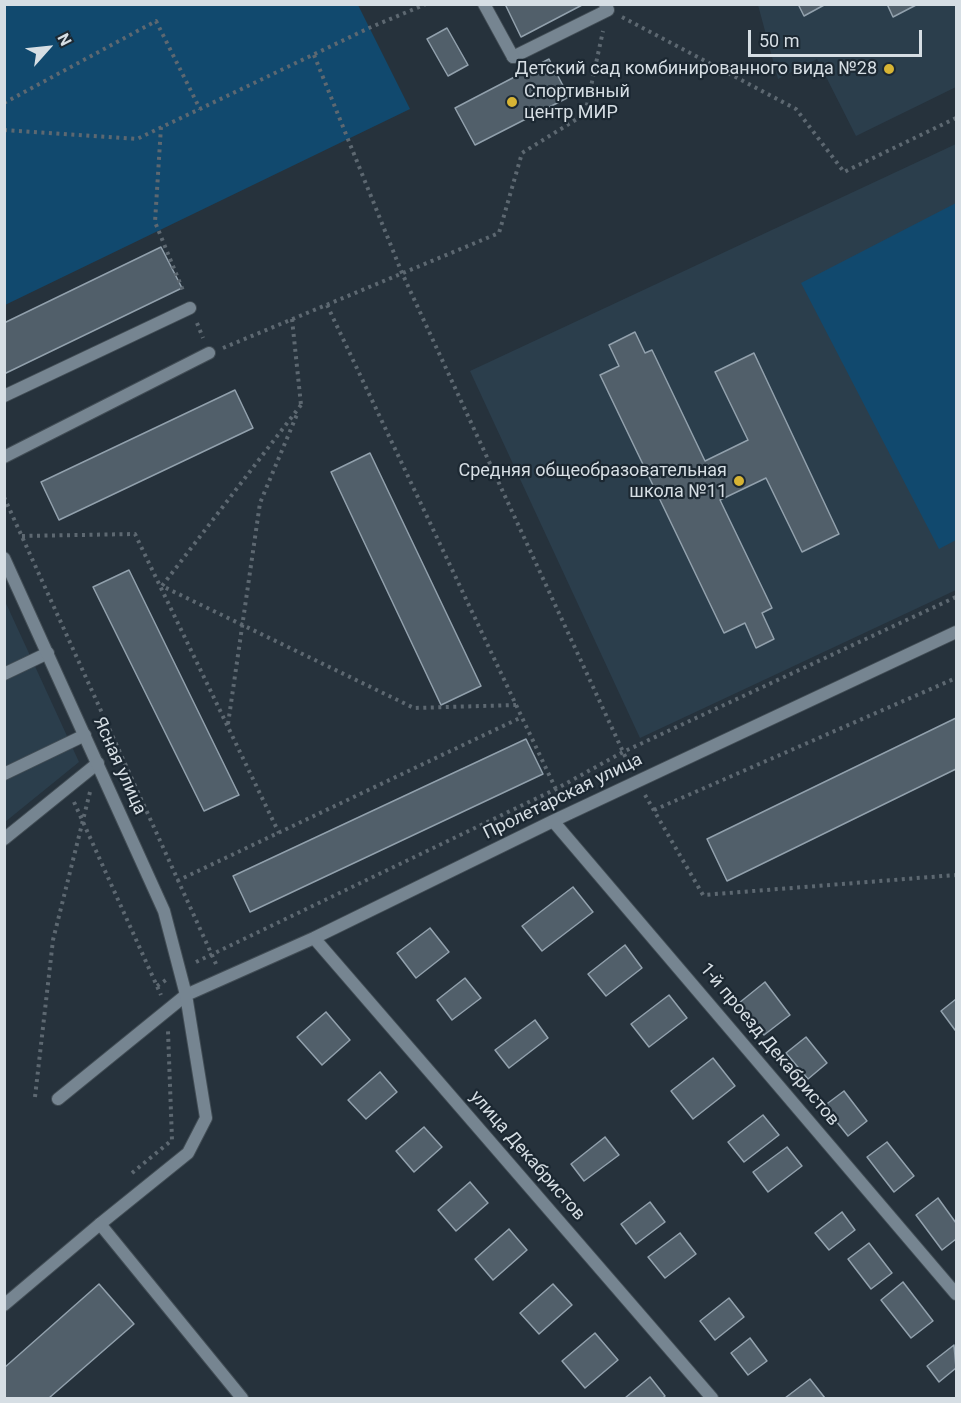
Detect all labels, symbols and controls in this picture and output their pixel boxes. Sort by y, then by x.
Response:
north arrow [18,18,78,78]
scale bar [751,18,925,56]
text: N [53,30,76,49]
text: 50 m [759,30,799,51]
place label: Детский сад комбинированного вида №28 [515,58,877,80]
marker: Детский сад комбинированного вида №28 [882,62,896,76]
place label: Спортивный центр МИР [524,81,630,124]
marker: Спортивный центр МИР [505,95,519,109]
place label: Средняя общеобразовательная школа №11 [458,460,727,502]
marker: Средняя общеобразовательная школа №11 [732,474,746,488]
street label: Ясная улица [88,714,150,818]
street label: Пролетарская улица [480,749,646,845]
street label: 1-й проезд Декабристов [695,959,843,1131]
street label: улица Декабристов [465,1087,589,1225]

